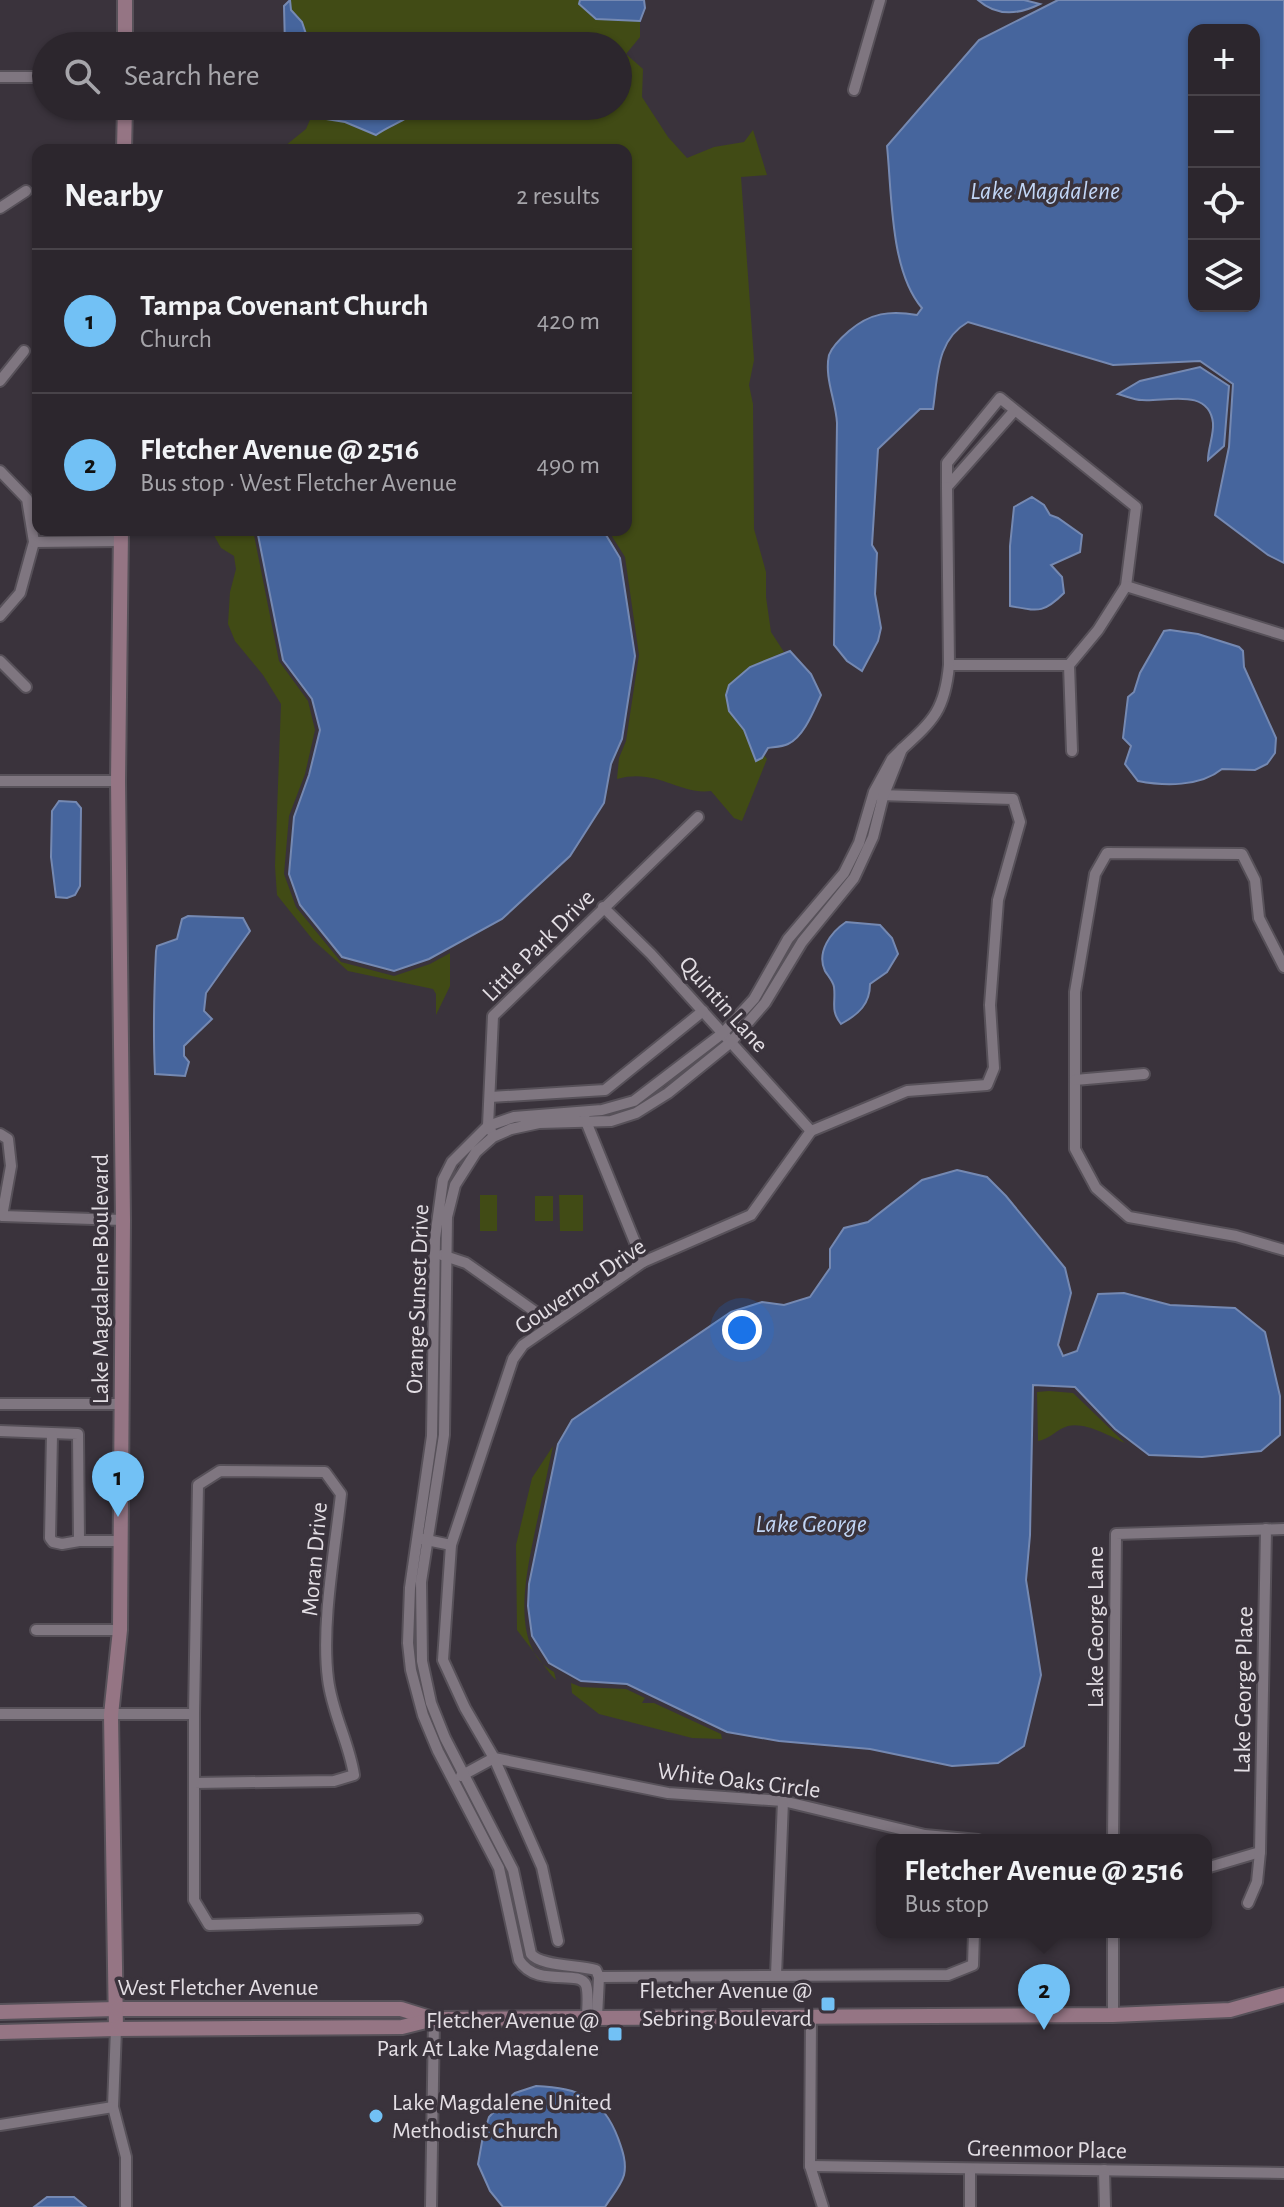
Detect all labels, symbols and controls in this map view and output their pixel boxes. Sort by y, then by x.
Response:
map controls [1188,24,1260,312]
button: + [1188,24,1260,96]
search box [32,32,632,120]
icon: search [60,54,104,98]
text: Search here [124,61,260,91]
button: − [1188,96,1260,168]
button: locate [1188,168,1260,240]
water label: Lake Magdalene [970,178,1120,204]
text: Nearby [64,179,163,213]
text: 2 results [516,183,600,209]
button: layers [1188,240,1260,312]
text: Tampa Covenant Church [140,291,428,321]
text: 1 [85,308,95,334]
text: 420 m [537,308,600,334]
text: Church [140,326,212,352]
text: Fletcher Avenue @ 2516 [140,435,419,465]
text: 2 [84,452,96,478]
text: 490 m [536,452,600,478]
text: Bus stop · West Fletcher Avenue [140,470,457,496]
street label: Little Park Drive [478,885,599,1006]
street label: Quintin Lane [674,952,772,1057]
street label: Lake Magdalene Boulevard [89,1154,113,1404]
street label: Orange Sunset Drive [403,1204,433,1394]
street label: Gouvernor Drive [511,1234,650,1339]
your location [722,1310,762,1350]
pin: 1 [92,1451,144,1517]
street label: Moran Drive [298,1501,332,1617]
water label: Lake George [755,1511,867,1537]
street label: Lake George Lane [1084,1546,1108,1708]
street label: Lake George Place [1231,1606,1257,1774]
street label: White Oaks Circle [656,1759,822,1803]
popup [876,1834,1212,1938]
text: Fletcher Avenue @ 2516 [904,1856,1184,1886]
text: Bus stop [904,1891,989,1917]
pin: 2 [1018,1964,1070,2030]
street label: West Fletcher Avenue [117,1976,319,2000]
place label: Fletcher Avenue @ Sebring Boulevard [639,1979,812,2031]
marker: Fletcher Avenue @ Sebring Boulevard [819,1995,837,2013]
place label: Fletcher Avenue @ Park At Lake Magdalene [377,2009,599,2061]
marker: Fletcher Avenue @ Park At Lake Magdalene [606,2025,624,2043]
place label: Lake Magdalene United Methodist Church [392,2091,612,2143]
marker: Lake Magdalene United Methodist Church [367,2107,385,2125]
street label: Greenmoor Place [967,2137,1127,2163]

